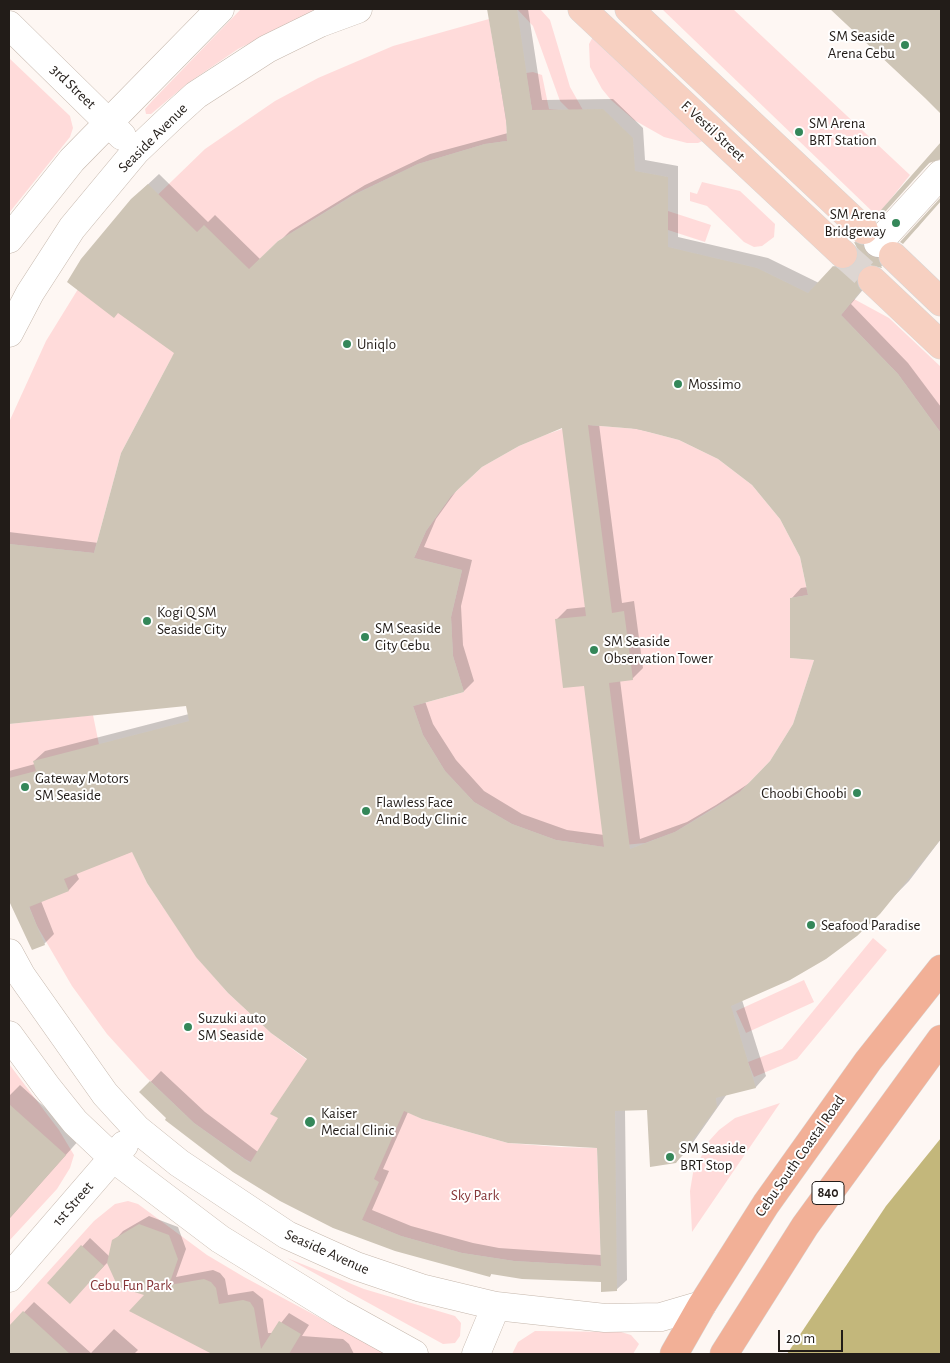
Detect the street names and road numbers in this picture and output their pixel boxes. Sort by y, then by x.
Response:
street label: 3rd Street [46,61,100,113]
street label: F. Vestil Street [677,97,749,165]
street label: Seaside Avenue [115,100,191,176]
street label: Cebu South Coastal Road [751,1092,849,1220]
street label: 1st Street [49,1178,97,1230]
road number: 840 [812,1182,844,1204]
street label: Seaside Avenue [282,1225,372,1279]

